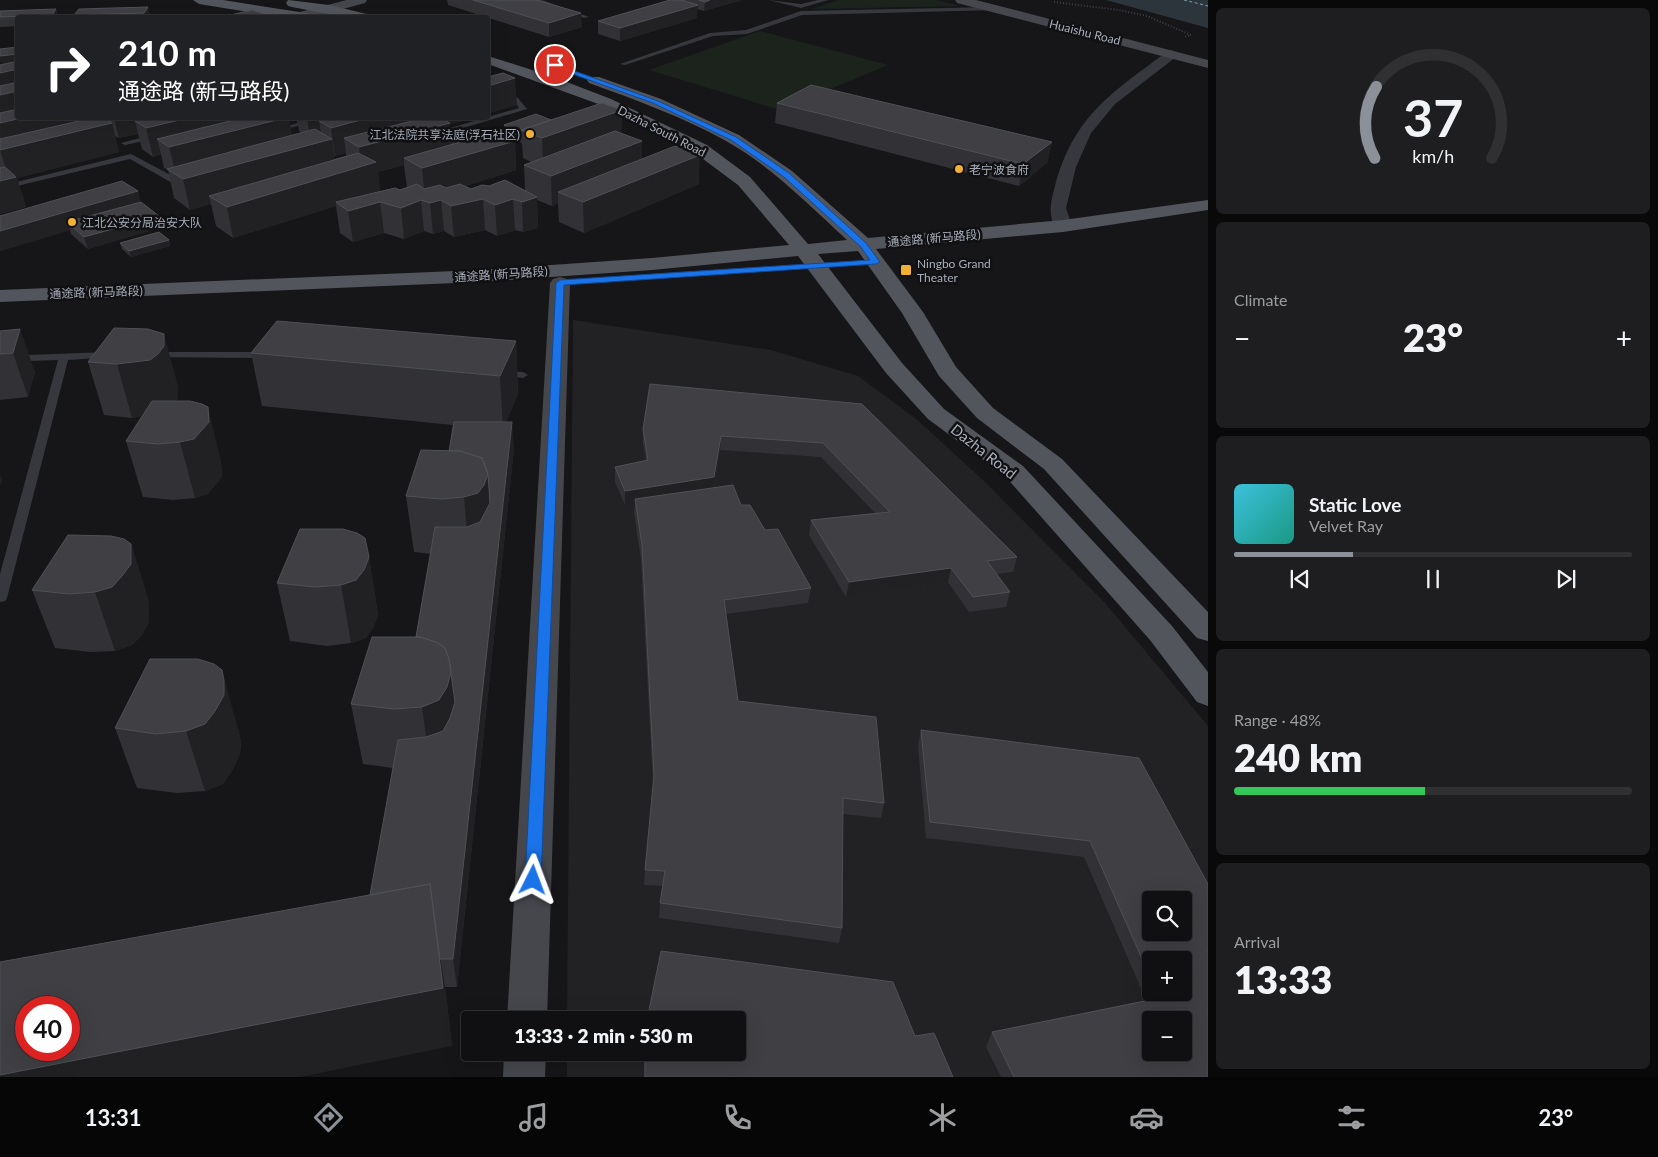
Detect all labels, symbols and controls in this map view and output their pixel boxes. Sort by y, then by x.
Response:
street label: Huaishu Road [1048,16,1122,48]
text: 210 m [118,31,217,73]
icon: right [35,35,100,100]
pin [534,44,576,86]
icon: arrive [541,51,569,79]
text: 通途路 (新马路段) [118,77,289,104]
text: 37 [1403,86,1463,148]
street label: Dazha South Road [615,102,709,160]
place label: 江北法院共享法庭(浮石社区) [370,127,520,142]
marker: 江北法院共享法庭(浮石社区) [524,128,536,140]
text: km/h [1412,145,1454,167]
place label: 老宁波食府 [969,162,1029,177]
marker: 老宁波食府 [953,163,965,175]
place label: 江北公安分局治安大队 [82,215,202,230]
marker: 江北公安分局治安大队 [66,216,78,228]
street label: 通途路 (新马路段) [887,226,981,250]
place label: Ningbo Grand Theater [917,256,991,285]
street label: 通途路 (新马路段) [454,263,548,285]
marker: Ningbo Grand Theater [899,263,913,277]
street label: 通途路 (新马路段) [49,283,143,301]
text: Climate [1234,290,1287,309]
text: 23° [1403,314,1463,360]
text: − [1234,321,1250,355]
text: + [1616,321,1632,355]
street label: Dazha Road [948,420,1020,482]
text: Static Love [1309,493,1401,516]
text: Velvet Ray [1309,516,1383,535]
icon: previous [1286,565,1314,593]
icon: pause [1419,565,1447,593]
icon: next [1552,565,1580,593]
text: Range · 48% [1234,710,1321,729]
text: 240 km [1234,734,1362,780]
position arrow [506,853,558,905]
map controls [1142,891,1192,1061]
button: search [1142,891,1192,941]
text: Arrival [1234,932,1280,951]
button: + [1142,951,1192,1001]
text: 13:33 [1234,956,1332,1002]
speed limit sign: 40 [15,996,80,1061]
button: − [1142,1011,1192,1061]
text: 13:33 · 2 min · 530 m [514,1024,693,1047]
icon: directions [311,1100,346,1135]
icon: music [516,1100,551,1135]
icon: phone [720,1100,755,1135]
icon: climate [925,1100,960,1135]
icon: car [1129,1100,1164,1135]
icon: filters [1334,1100,1369,1135]
text: 13:31 [85,1104,142,1131]
text: 23° [1538,1104,1573,1131]

